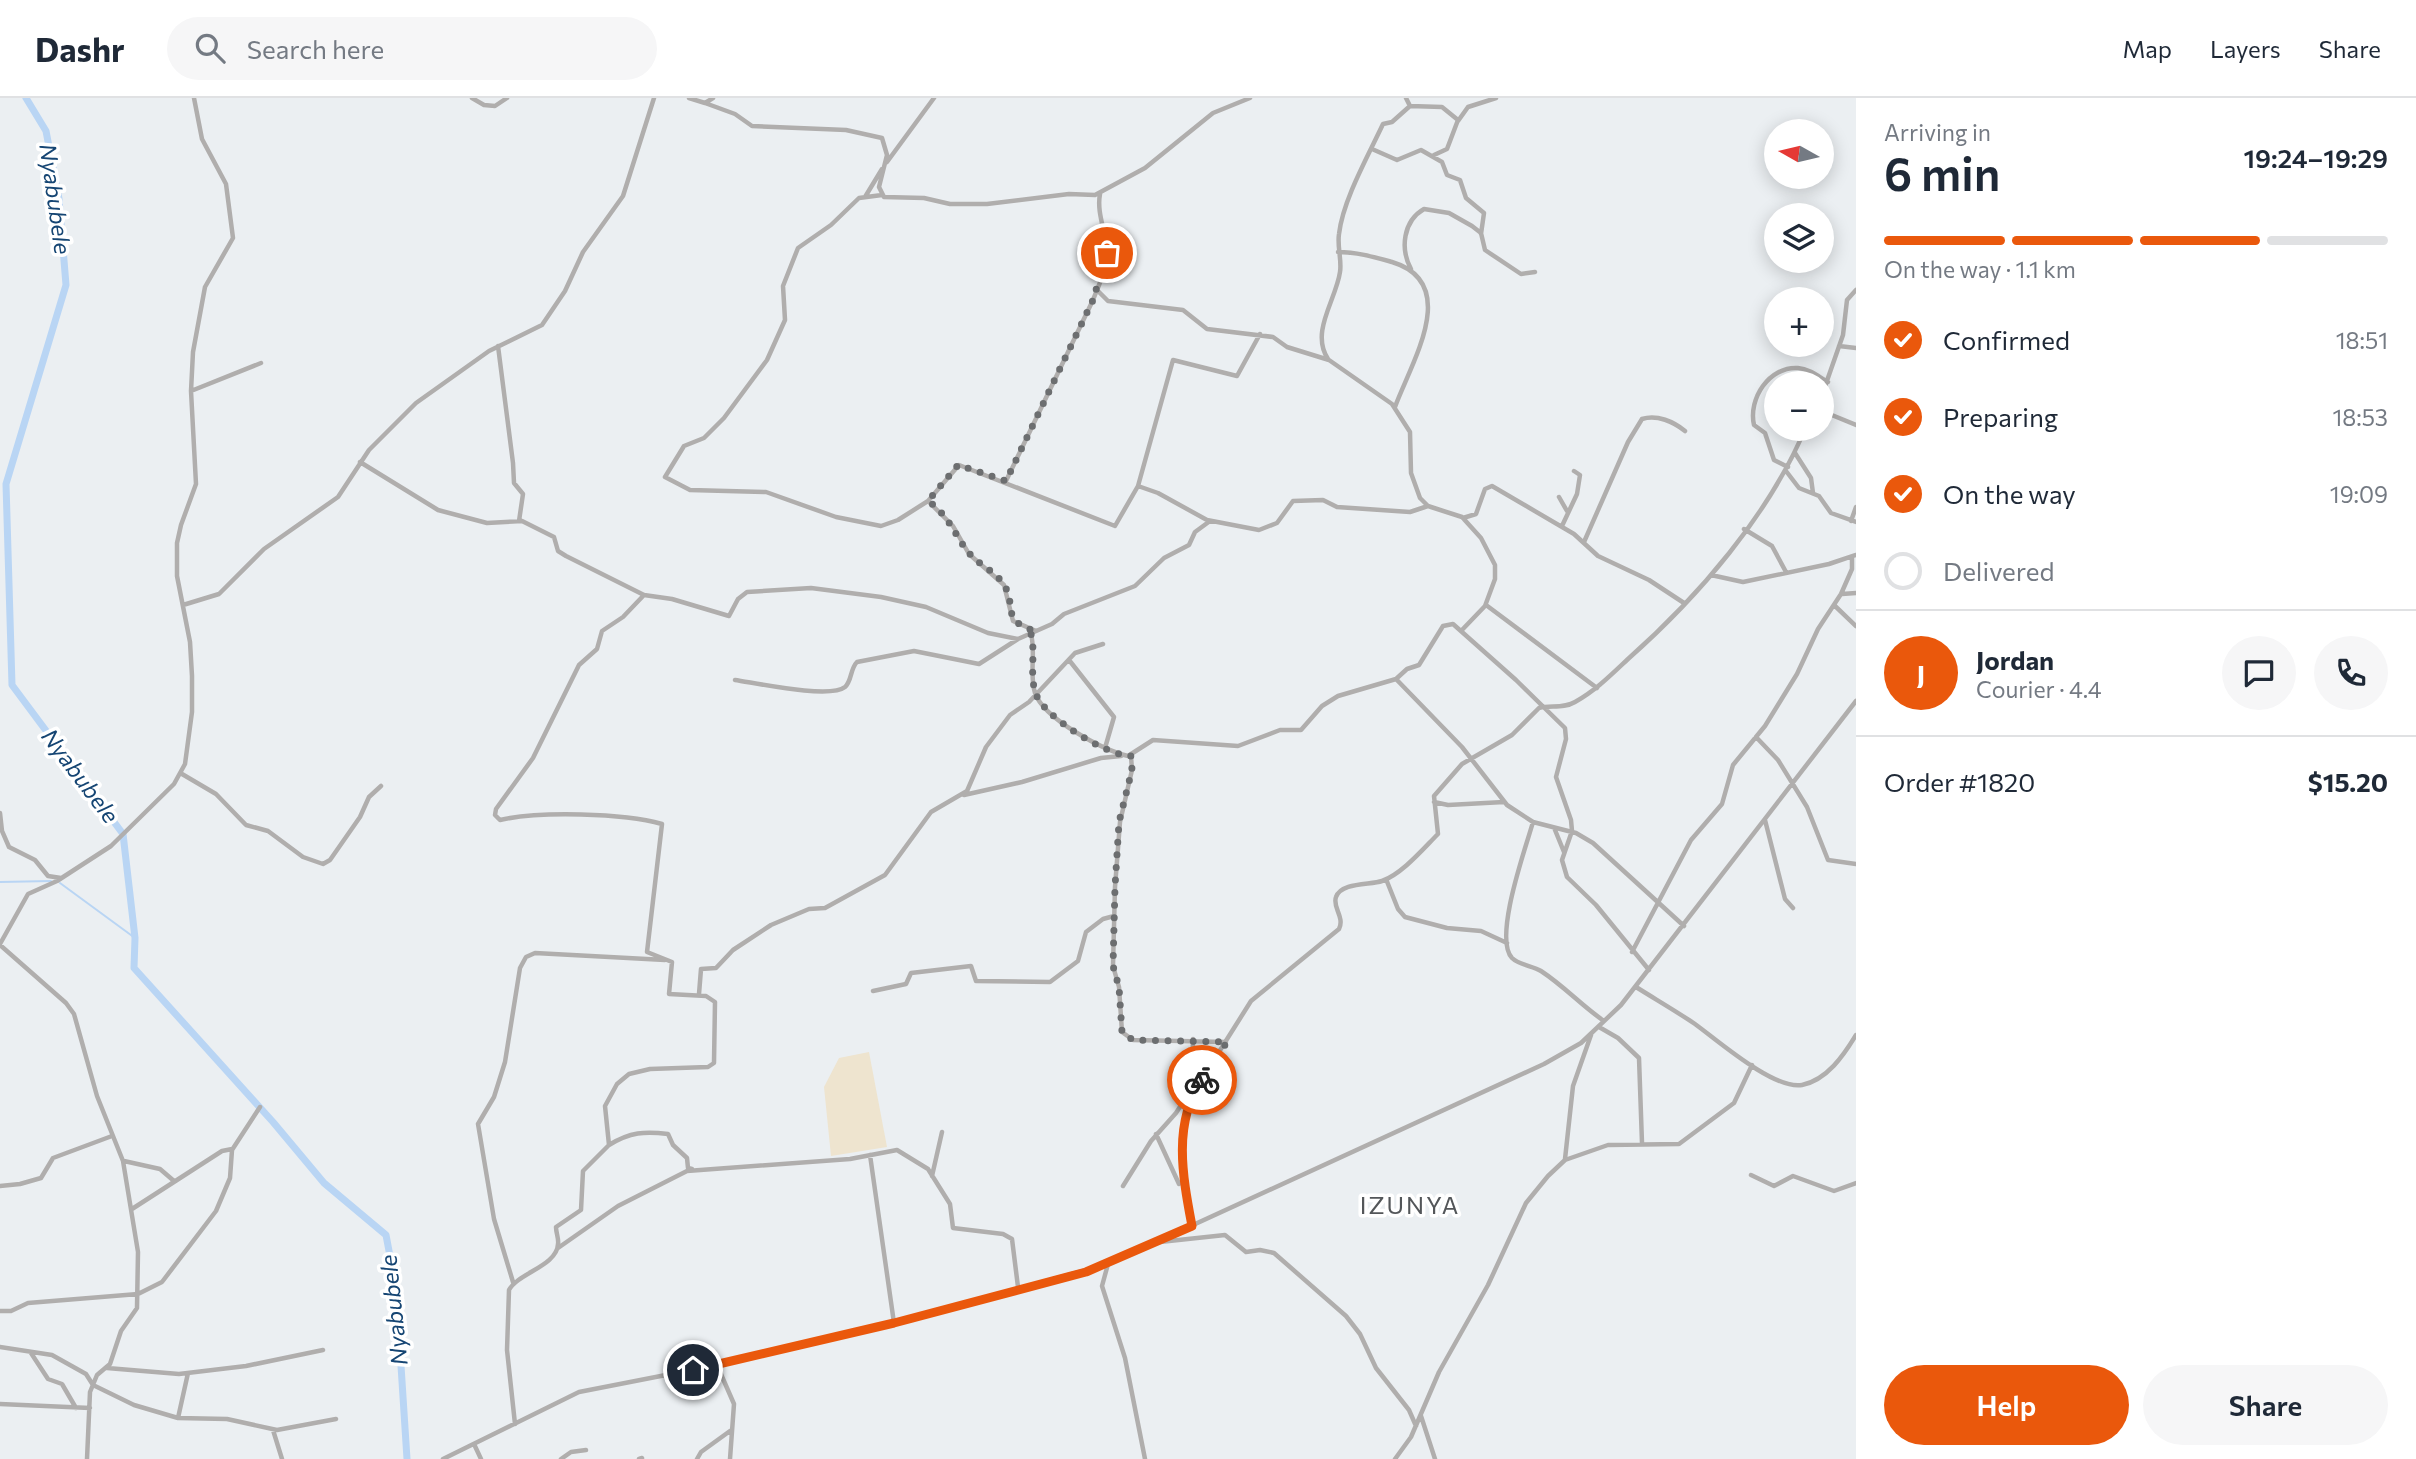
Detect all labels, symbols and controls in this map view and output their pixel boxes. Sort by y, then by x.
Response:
search box [167,17,657,80]
text: Dashr [35,28,125,69]
icon: search [191,29,229,67]
text: Search here [247,33,384,64]
text: Map [2123,34,2172,63]
text: Layers [2210,34,2281,63]
text: Share [2319,34,2381,63]
text: Arriving in [1884,118,1991,146]
north arrow [1764,119,1834,189]
map controls [1764,119,1834,441]
water label: Nyabubele [34,142,78,256]
text: 19:24–19:29 [2243,142,2388,173]
text: 6 min [1884,144,2000,200]
button: layers [1764,203,1834,273]
pin [1077,223,1137,283]
icon: bag [1088,234,1126,272]
text: On the way · 1.1 km [1884,255,2076,283]
button: + [1764,287,1834,357]
icon: check [1884,321,1922,359]
text: Confirmed [1943,324,2070,355]
text: 18:51 [2336,326,2388,354]
button: − [1764,371,1834,441]
icon: check [1884,398,1922,436]
text: Preparing [1943,401,2058,432]
text: 18:53 [2332,403,2388,431]
icon: check [1884,475,1922,513]
text: On the way [1943,478,2076,509]
text: 19:09 [2330,480,2388,508]
text: Delivered [1943,555,2054,586]
button: chat [2222,636,2296,710]
button: phone [2314,636,2388,710]
text: Jordan [1976,644,2054,675]
text: J [1917,658,1925,689]
text: Courier · 4.4 [1976,675,2102,703]
water label: Nyabubele [36,723,125,828]
text: Order #1820 [1884,766,2035,797]
text: $15.20 [2308,766,2388,797]
courier [1167,1045,1237,1115]
icon: bike [1183,1061,1221,1099]
district label: IZUNYA [1360,1190,1460,1219]
water label: Nyabubele [373,1253,413,1367]
pin [663,1340,723,1400]
icon: home [674,1351,712,1389]
button: Help [1884,1365,2129,1445]
button: Share [2143,1365,2388,1445]

